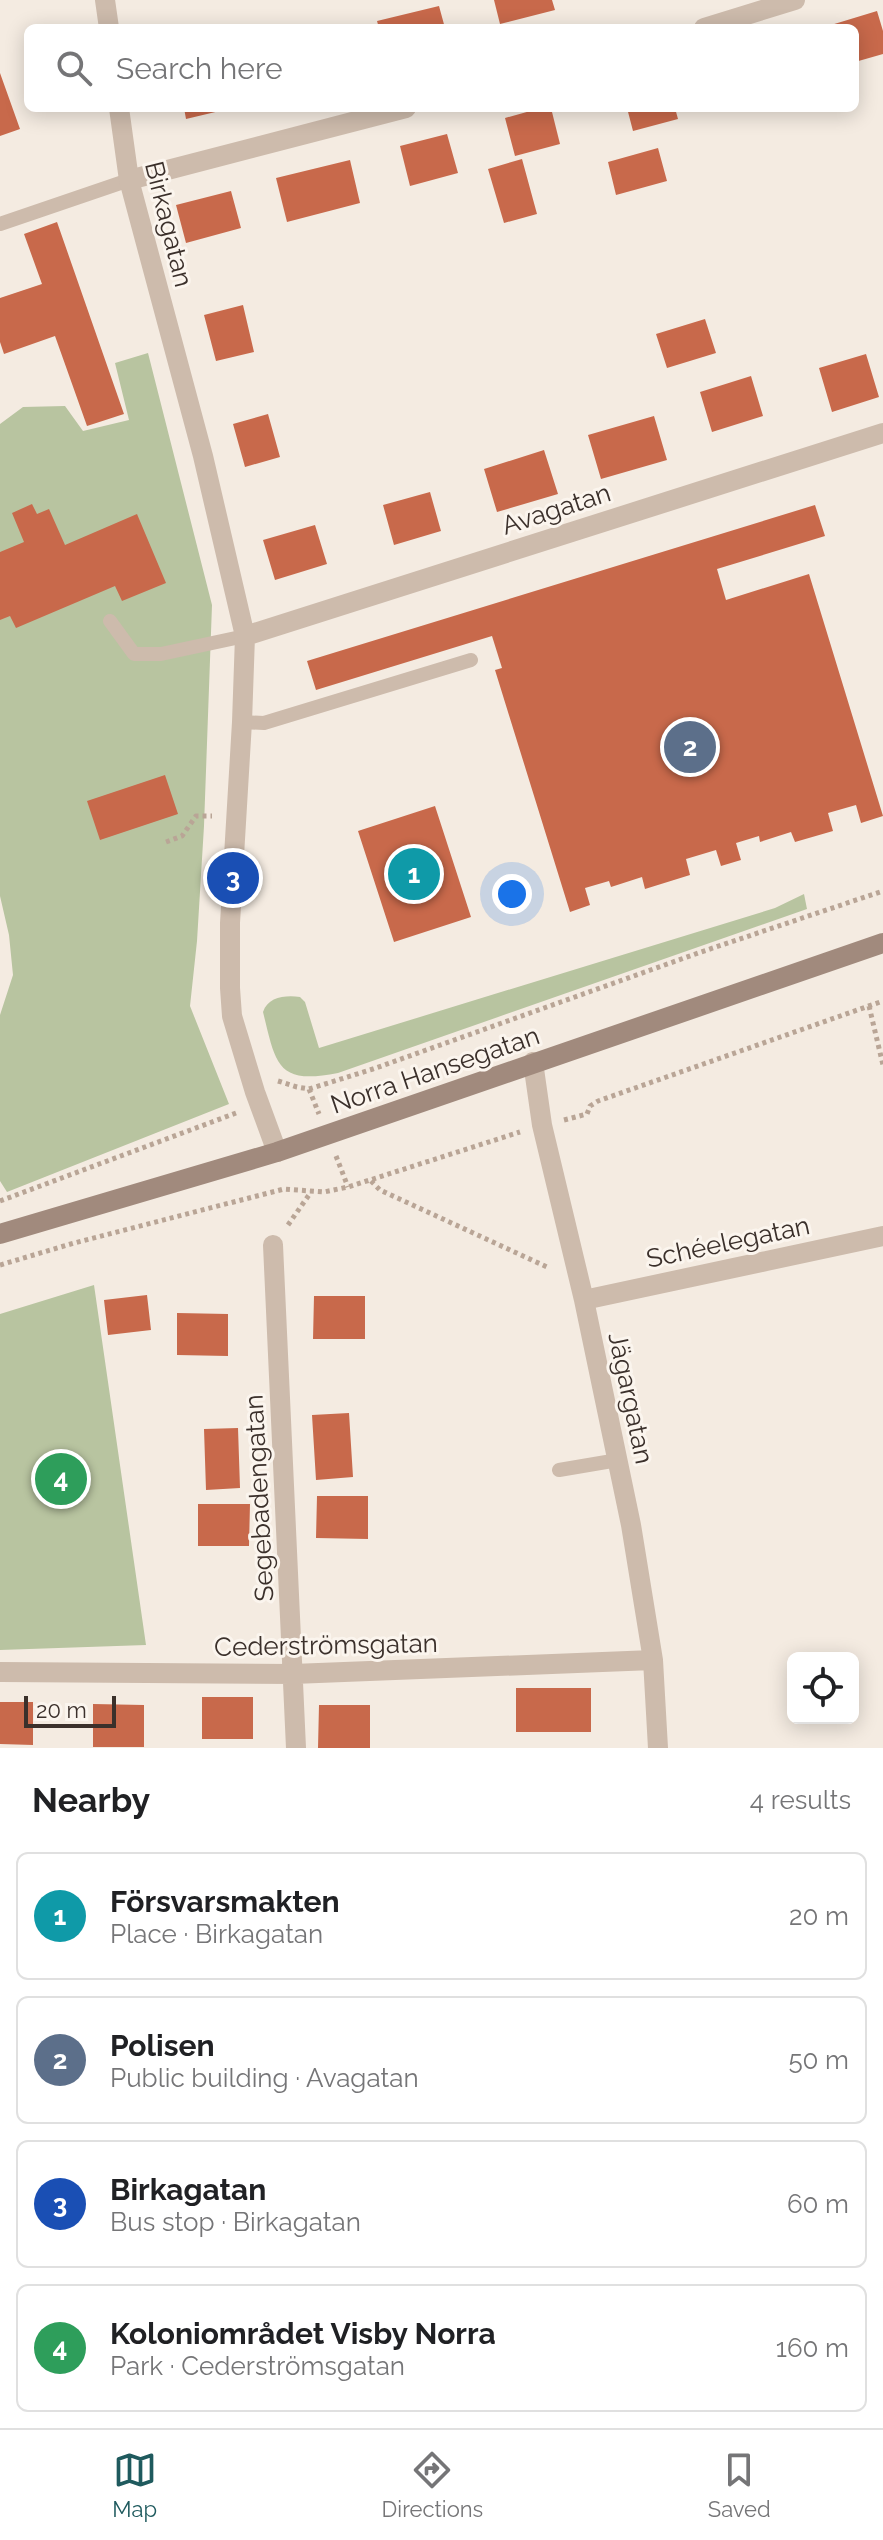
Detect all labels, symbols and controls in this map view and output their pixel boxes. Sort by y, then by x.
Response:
search box [24,24,859,112]
icon: search [52,46,96,90]
text: Search here [116,51,283,86]
street label: Birkagatan [139,158,199,290]
street label: Avagatan [498,477,614,541]
pin: 2 [664,717,716,777]
pin: 1 [388,844,440,904]
pin: 3 [207,848,259,908]
your location [492,874,532,914]
street label: Norra Hansegatan [327,1020,543,1120]
street label: Schéelegatan [644,1210,812,1274]
street label: Jägargatan [602,1330,660,1466]
street label: Segebadengatan [239,1394,279,1602]
pin: 4 [35,1449,87,1509]
street label: Cederströmsgatan [214,1628,438,1662]
map controls [787,1652,859,1724]
button: locate [787,1652,859,1724]
scale bar [24,1692,116,1728]
text: 20 m [36,1697,87,1723]
text: Nearby [32,1780,150,1820]
text: 4 results [750,1785,851,1815]
text: Försvarsmakten [110,1884,340,1919]
text: 1 [54,1901,66,1931]
text: 20 m [789,1901,849,1931]
text: Place · Birkagatan [110,1919,323,1949]
text: Polisen [110,2028,215,2063]
text: 2 [53,2045,67,2075]
text: 50 m [788,2045,849,2075]
text: Public building · Avagatan [110,2063,419,2093]
text: Birkagatan [110,2172,266,2207]
text: 3 [53,2189,67,2219]
text: 60 m [787,2189,849,2219]
text: Bus stop · Birkagatan [110,2207,361,2237]
text: Koloniområdet Visby Norra [110,2316,496,2351]
text: 4 [53,2333,67,2363]
text: 160 m [776,2333,849,2363]
text: Park · Cederströmsgatan [110,2351,405,2381]
tab: Map [112,2448,157,2522]
tab: Directions [382,2448,483,2522]
tab: Saved [708,2448,771,2522]

